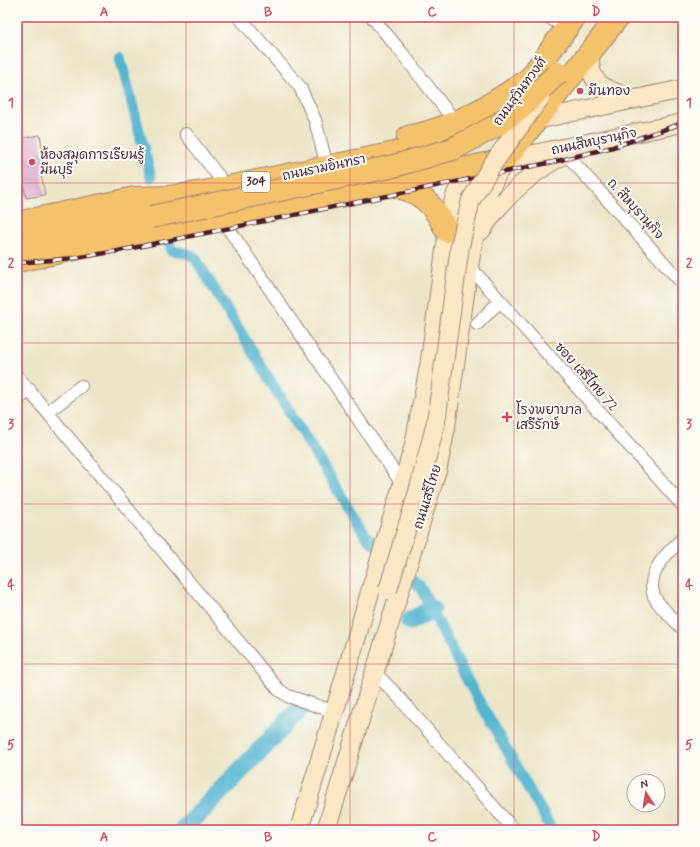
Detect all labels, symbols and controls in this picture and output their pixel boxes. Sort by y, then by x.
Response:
text: A [100,4,108,21]
text: B [264,4,273,21]
text: C [427,4,437,21]
text: D [592,4,601,21]
street label: ถนนสุวินทวงศ์ [488,52,551,130]
place label: มีนทอง [588,82,630,100]
marker: มีนทอง [575,86,585,96]
text: 1 [8,95,14,112]
text: 1 [686,95,692,112]
street label: ถนนสีหบุรานุกิจ [549,124,638,159]
place label: ห้องสมุดการเรียนรู้ มีนบุรี [40,146,144,179]
street label: ถนนรามอินทรา [281,151,367,185]
marker: ห้องสมุดการเรียนรู้ มีนบุรี [27,157,37,167]
road number: 304 [242,172,270,192]
street label: ถ. สีหบุรานุกิจ [603,174,668,243]
text: 2 [8,255,15,272]
text: 2 [686,255,693,272]
street label: ซอย เสรีไทย 72 [551,338,623,415]
place label: โรงพยาบาล เสรีรักษ์ [516,400,582,434]
marker: โรงพยาบาล เสรีรักษ์ [501,411,513,423]
text: 3 [8,416,14,433]
text: 3 [686,416,692,433]
street label: ถนนเสรีไทย [408,462,446,532]
text: 4 [7,577,15,594]
text: 4 [685,577,693,594]
text: 5 [7,737,15,754]
text: 5 [685,737,693,754]
north arrow [626,773,666,813]
text: N [639,777,649,792]
text: A [100,829,108,846]
text: B [264,829,273,846]
text: C [427,829,437,846]
text: D [592,829,601,846]

